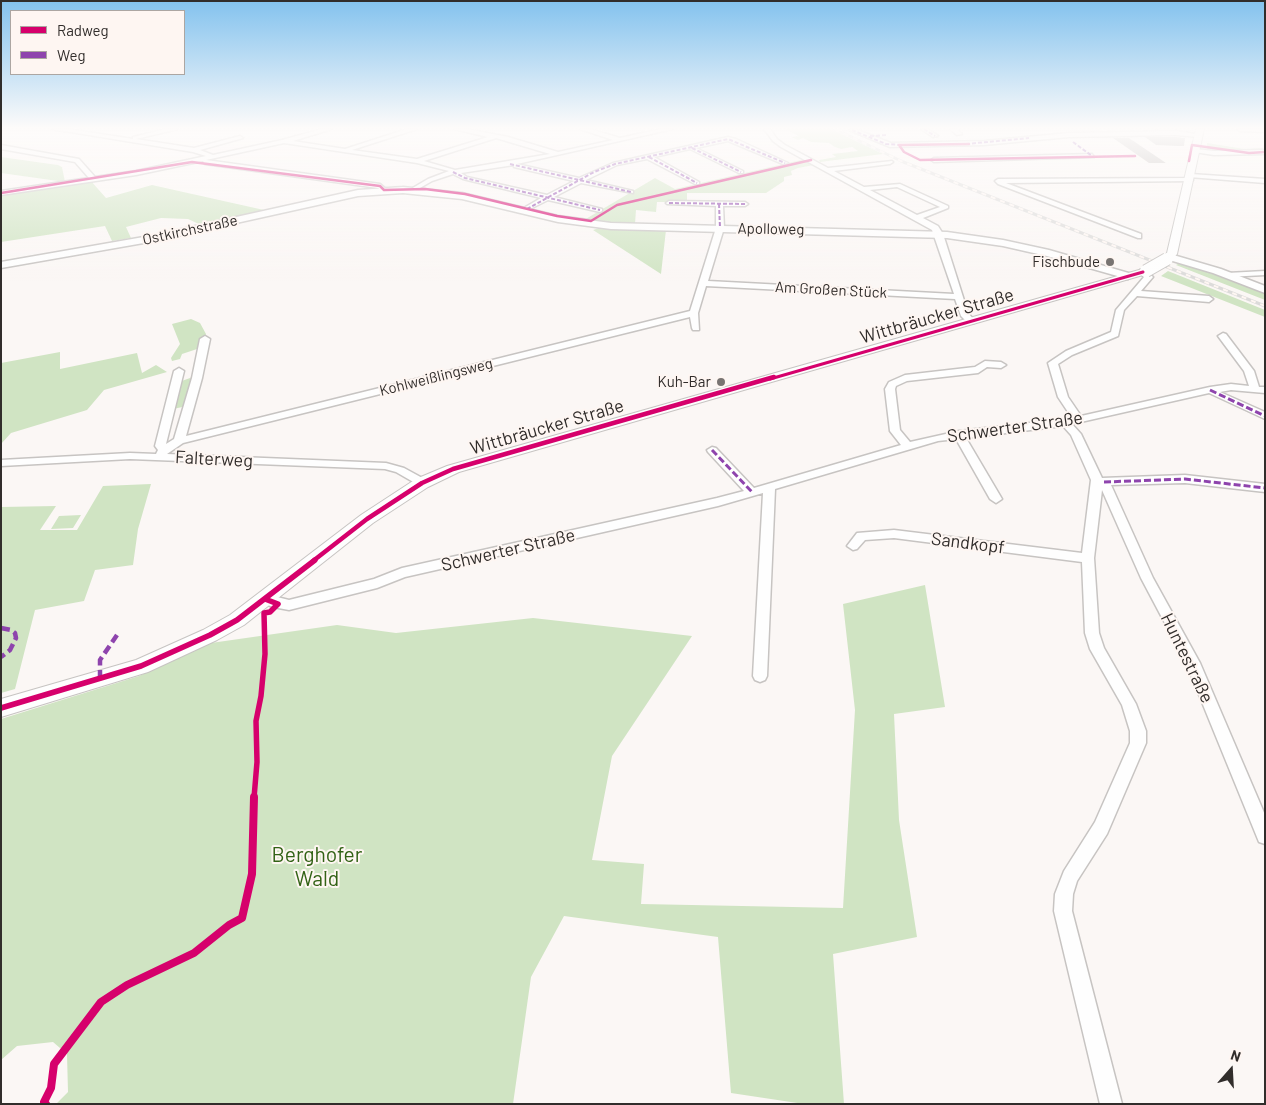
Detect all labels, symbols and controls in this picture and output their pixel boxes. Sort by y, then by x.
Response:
legend [10,10,185,75]
text: Radweg [57,21,109,39]
text: Weg [57,46,85,64]
street label: Ostkirchstraße [141,211,239,249]
street label: Apolloweg [737,219,805,239]
place label: Fischbude [1032,253,1100,271]
marker: Fischbude [1104,256,1116,268]
street label: Am Großen Stück [774,278,888,302]
street label: Wittbräucker Straße [858,284,1016,348]
street label: Kohlweißlingsweg [378,354,494,400]
place label: Kuh-Bar [657,373,711,391]
marker: Kuh-Bar [715,376,727,388]
street label: Wittbräucker Straße [468,395,626,459]
street label: Schwerter Straße [946,407,1084,447]
street label: Falterweg [175,446,253,472]
street label: Schwerter Straße [439,524,577,576]
street label: Sandkopf [930,528,1006,558]
street label: Huntestraße [1156,610,1218,706]
park label: Berghofer Wald [272,842,362,892]
north arrow [1206,1045,1256,1095]
text: N [1229,1046,1243,1065]

